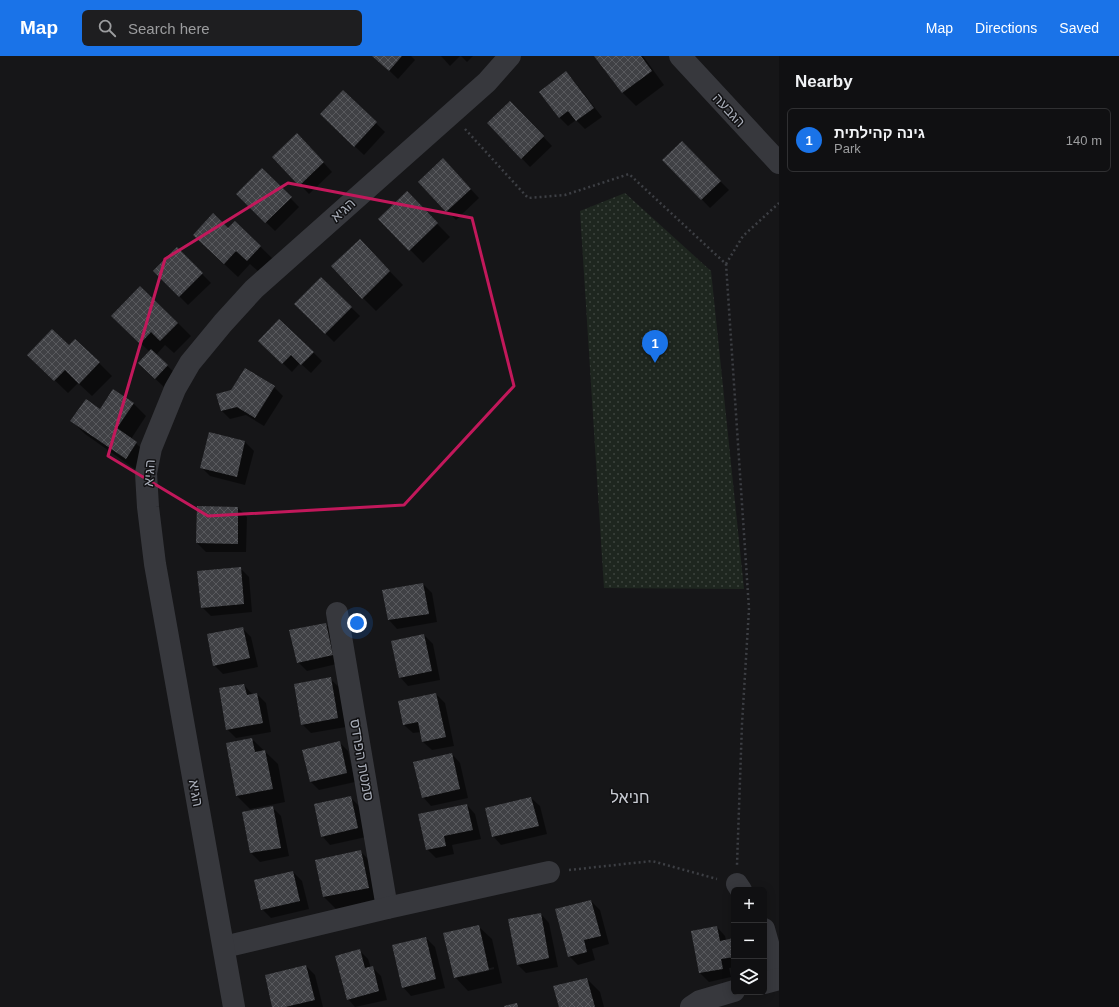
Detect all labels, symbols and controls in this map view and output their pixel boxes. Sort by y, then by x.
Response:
search box [82,10,362,46]
text: Map [20,17,58,38]
icon: search [96,17,118,39]
text: Search here [128,20,210,37]
text: Map [926,20,953,36]
text: Directions [975,20,1037,36]
text: Saved [1059,20,1099,36]
text: Nearby [795,72,853,91]
street label: הגבעה [710,90,748,130]
text: גינה קהילתית [834,124,925,141]
text: 1 [805,133,813,148]
text: 140 m [1066,133,1102,148]
text: Park [834,141,861,156]
street label: הגיא [328,195,358,225]
pin: 1 [642,330,668,363]
street label: הגיא [140,459,158,487]
your location [347,613,367,633]
street label: סמטת הפרדס [347,718,377,802]
street label: הגיא [186,778,206,808]
district label: חניאל [610,789,650,806]
map controls [731,887,767,995]
button: + [731,887,767,923]
button: − [731,923,767,959]
button: layers [731,959,767,995]

